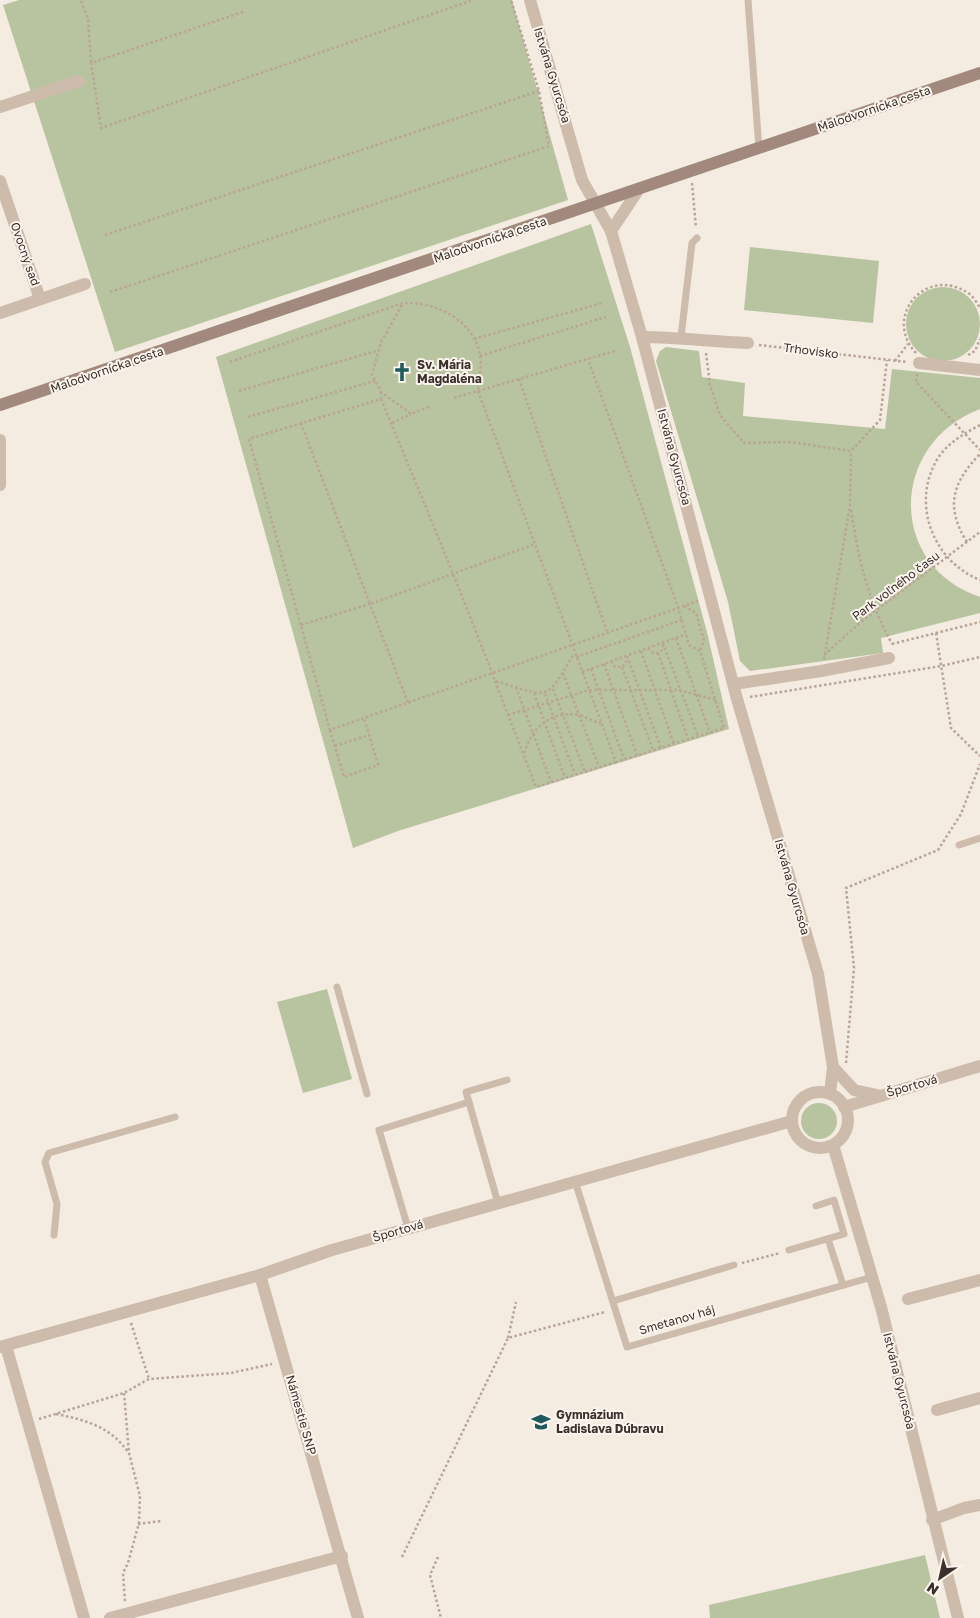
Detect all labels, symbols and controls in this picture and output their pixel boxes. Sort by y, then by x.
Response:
street label: Istvána Gyurcsóa [531,25,574,125]
street label: Malodvornícka cesta [815,82,932,135]
street label: Malodvornícka cesta [431,213,548,266]
street label: Ovocný sad [8,220,43,288]
street label: Trhovisko [783,340,839,361]
street label: Malodvornícka cesta [48,343,165,396]
place label: Sv. Mária Magdaléna [417,357,482,386]
church icon: Sv. Mária Magdaléna [391,361,413,383]
street label: Istvána Gyurcsóa [654,407,695,507]
street label: Park voľného času [849,548,942,623]
street label: Istvána Gyurcsóa [772,837,813,937]
street label: Športová [885,1071,939,1100]
street label: Športová [371,1216,425,1245]
street label: Smetanov háj [637,1302,717,1338]
street label: Istvána Gyurcsóa [880,1331,919,1431]
street label: Námestie SNP [283,1373,320,1457]
place label: Gymnázium Ladislava Dúbravu [556,1407,664,1436]
school or university icon: Gymnázium Ladislava Dúbravu [530,1411,552,1433]
north arrow [915,1553,965,1603]
text: N [923,1579,942,1599]

